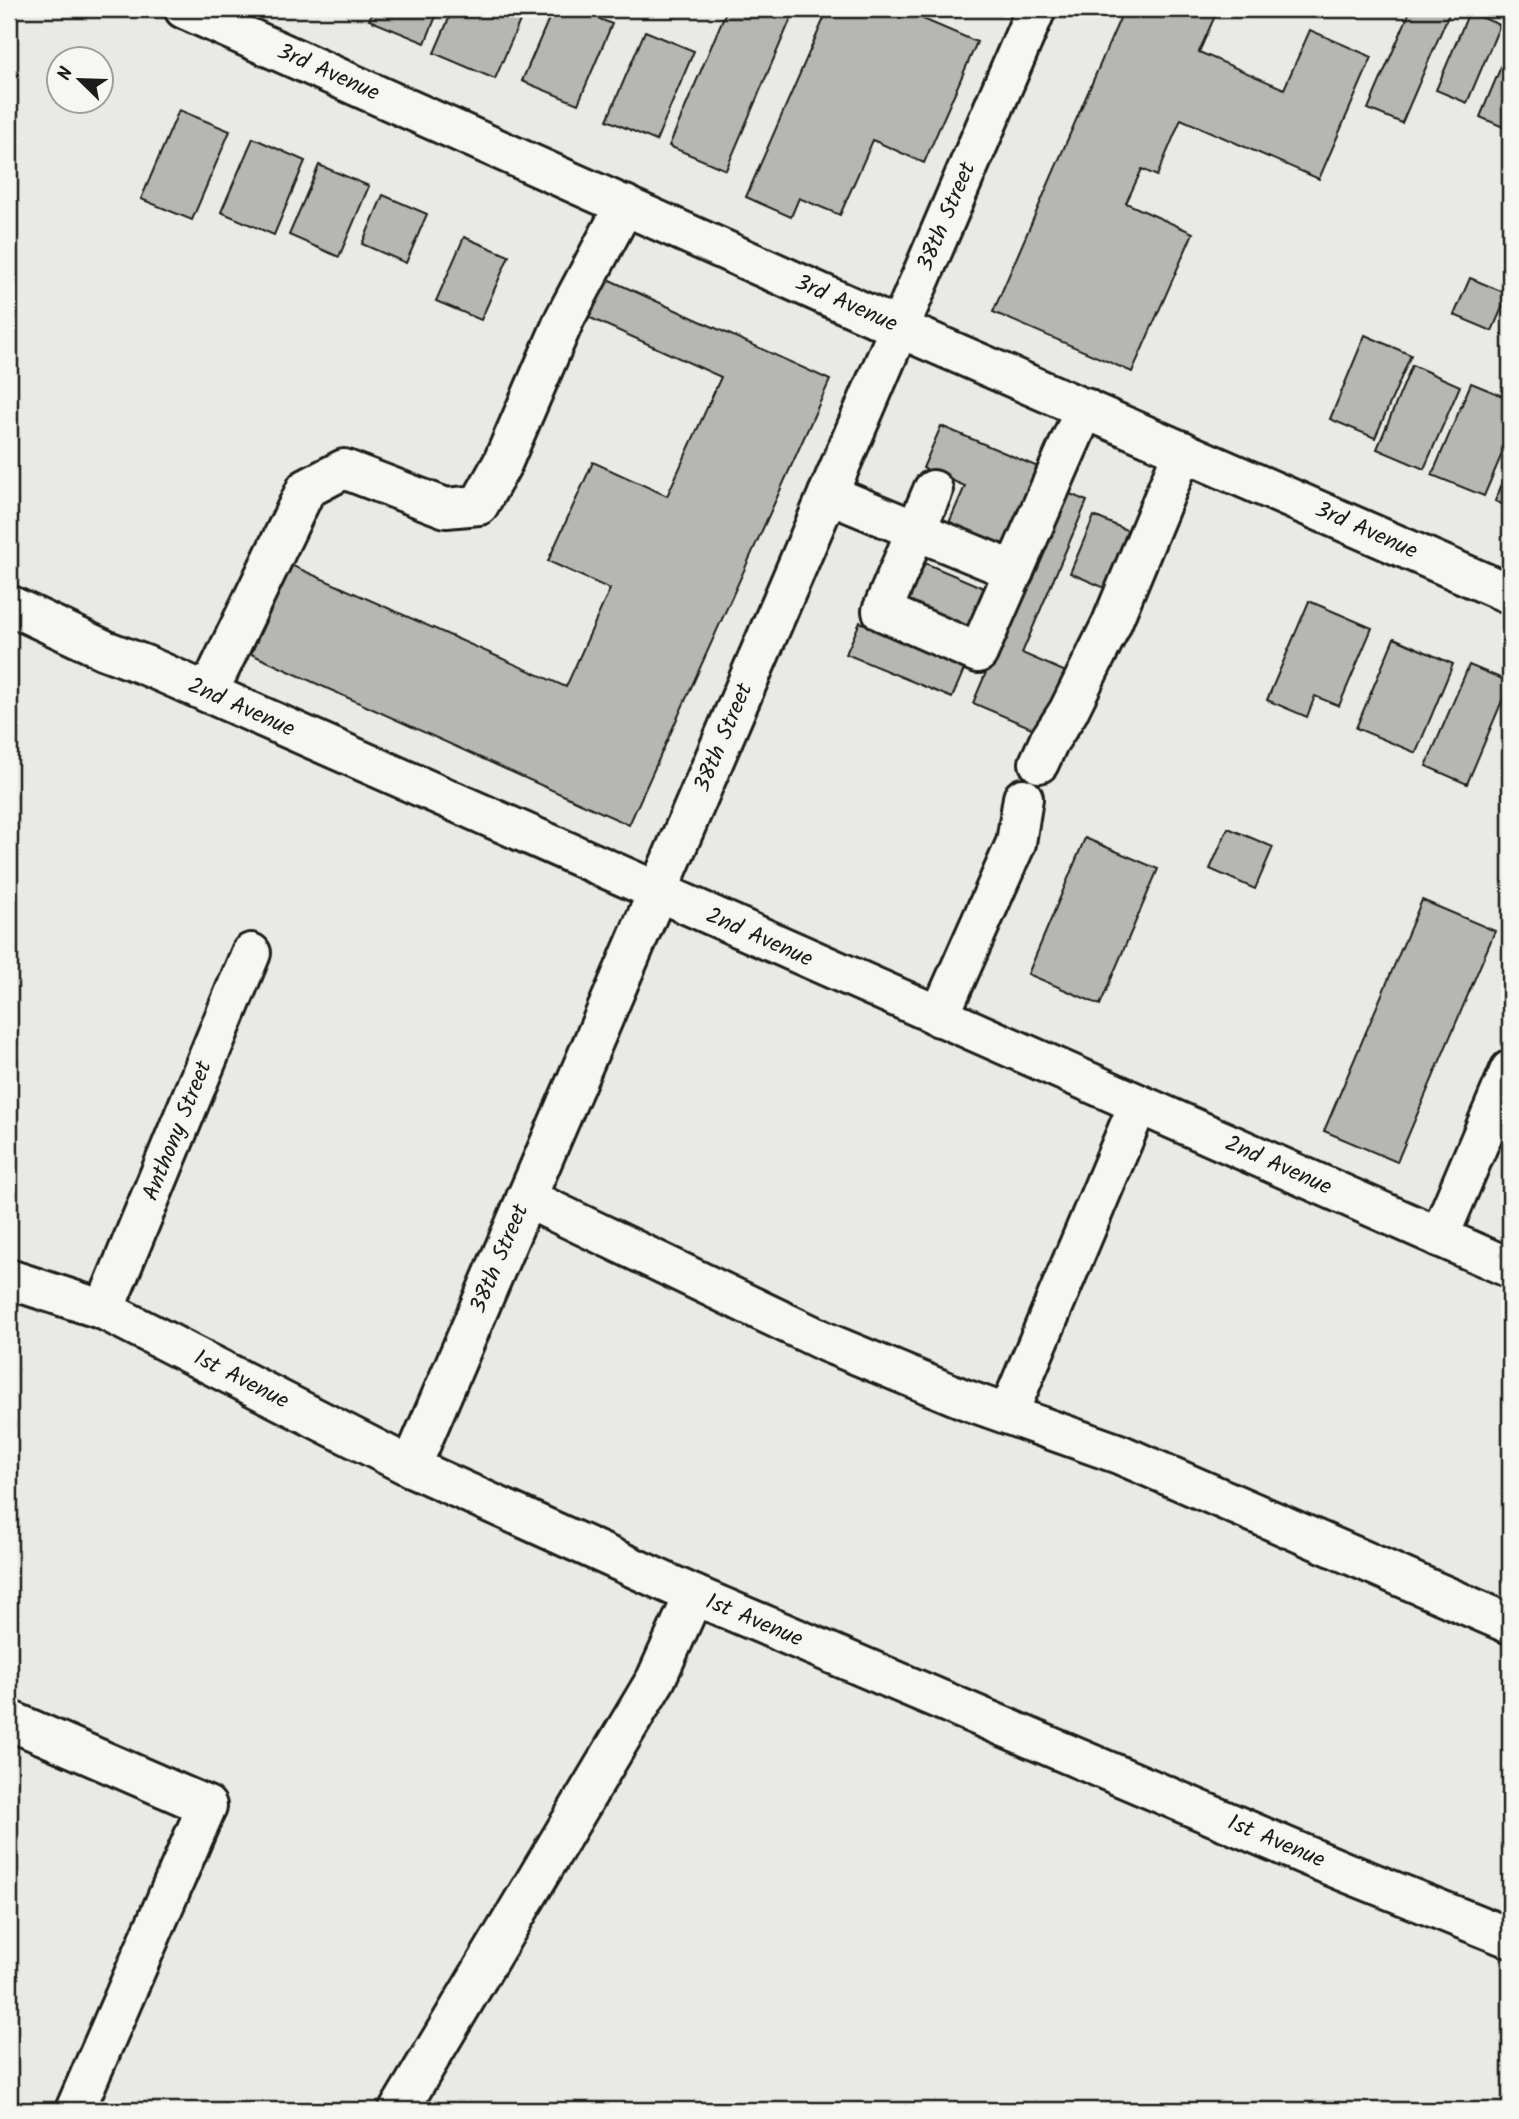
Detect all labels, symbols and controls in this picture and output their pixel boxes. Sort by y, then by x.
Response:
street label: 3rd Avenue [271,34,385,112]
north arrow [46,46,116,116]
text: N [50,63,82,86]
street label: 38th Street [908,156,987,277]
street label: 3rd Avenue [789,265,903,343]
street label: 3rd Avenue [1309,492,1423,570]
street label: 2nd Avenue [182,668,300,748]
street label: 38th Street [685,677,764,798]
street label: 2nd Avenue [700,898,818,978]
street label: Anthony Street [133,1054,223,1207]
street label: 2nd Avenue [1219,1126,1337,1206]
street label: 38th Street [461,1198,540,1319]
street label: 1st Avenue [187,1341,295,1419]
street label: 1st Avenue [700,1584,808,1658]
street label: 1st Avenue [1222,1805,1330,1879]

